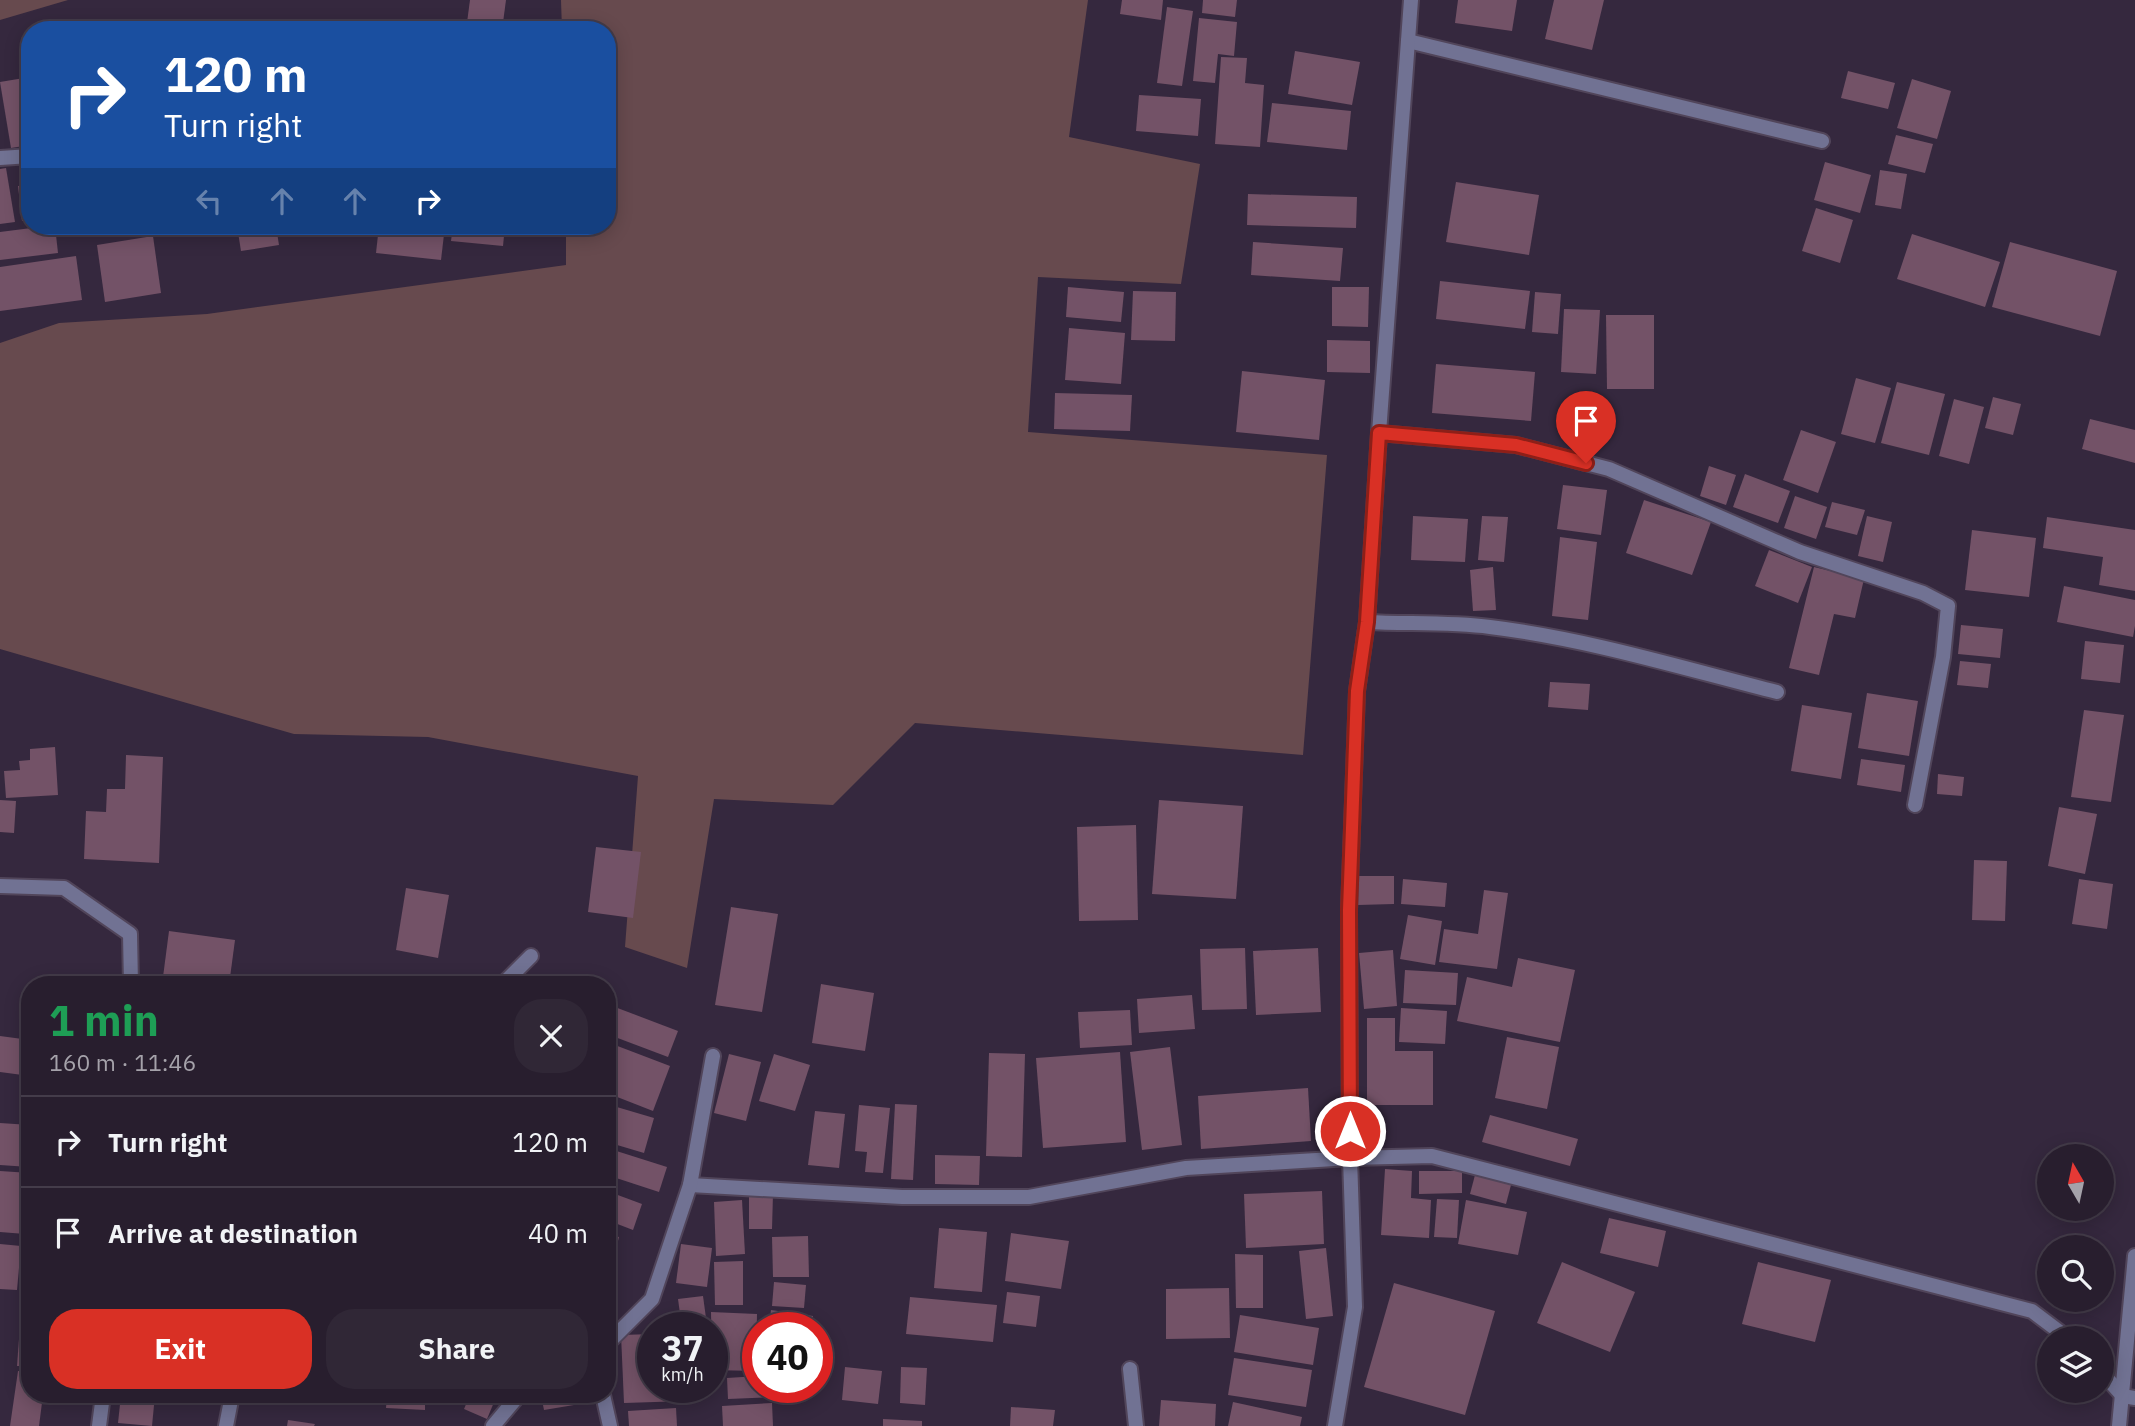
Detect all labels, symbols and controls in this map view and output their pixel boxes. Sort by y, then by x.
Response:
text: 120 m [164,42,308,105]
icon: right [49,49,140,140]
text: Turn right [164,104,302,146]
icon: left [190,182,228,220]
icon: ahead [263,182,301,220]
icon: ahead [336,182,374,220]
icon: right [409,182,447,220]
pin [1556,391,1616,463]
icon: arrive [1567,402,1605,440]
text: 1 min [49,993,159,1048]
button: close [514,999,588,1073]
text: 160 m · 11:46 [49,1047,196,1077]
position arrow [1313,1094,1387,1168]
icon: right [49,1123,87,1161]
text: Turn right [108,1125,227,1159]
text: 120 m [512,1125,588,1159]
north arrow [2037,1144,2114,1222]
map controls [2037,1144,2114,1403]
icon: arrive [49,1214,87,1252]
text: Arrive at destination [108,1216,358,1250]
text: 40 m [528,1216,588,1250]
button: search [2037,1235,2114,1312]
button: Exit [49,1309,312,1389]
button: Share [326,1309,588,1389]
speed limit sign: 40 [742,1312,833,1403]
text: 37 [661,1325,704,1371]
button: layers [2037,1326,2114,1403]
text: km/h [661,1363,704,1386]

